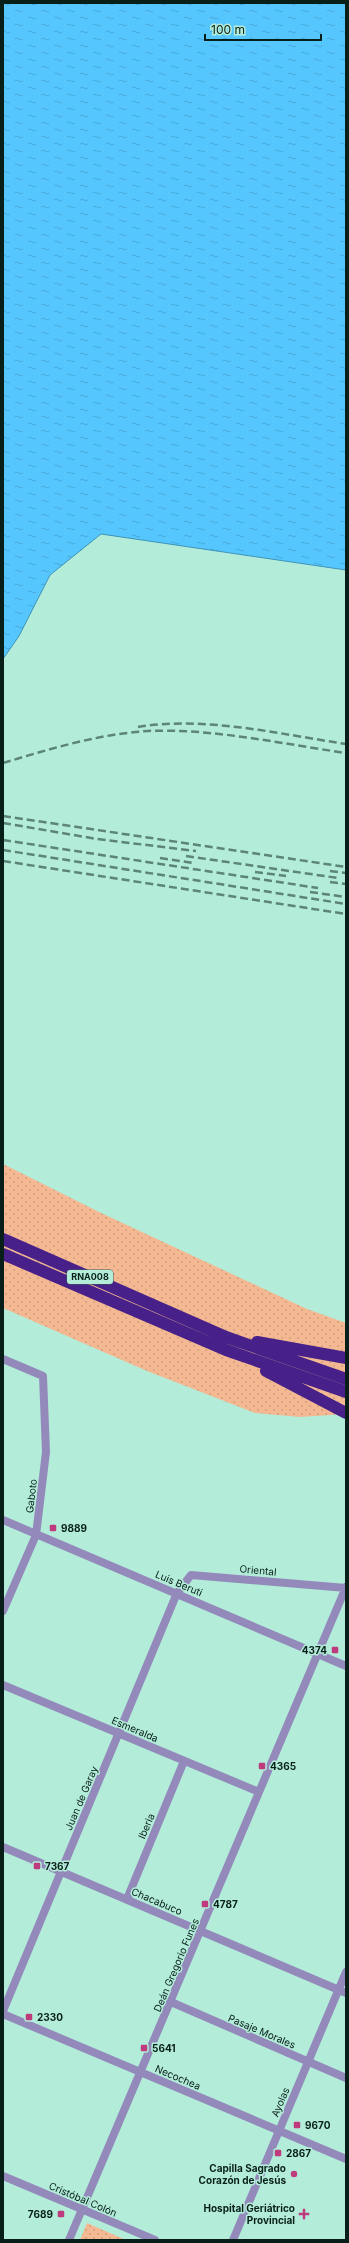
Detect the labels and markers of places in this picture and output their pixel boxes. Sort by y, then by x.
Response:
place label: 9889 [61,1522,88,1534]
marker: 9889 [48,1523,58,1533]
place label: 4374 [302,1644,327,1656]
marker: 4374 [330,1645,340,1655]
place label: 4365 [270,1760,296,1772]
marker: 4365 [257,1761,267,1771]
place label: 7367 [45,1860,70,1872]
marker: 7367 [32,1861,42,1871]
place label: 4787 [213,1898,238,1910]
marker: 4787 [200,1899,210,1909]
place label: 2330 [37,2011,63,2023]
marker: 2330 [24,2012,34,2022]
place label: 5641 [152,2042,176,2054]
marker: 5641 [139,2043,149,2053]
place label: 9670 [305,2119,331,2131]
marker: 9670 [292,2120,302,2130]
place label: 2867 [286,2147,311,2159]
marker: 2867 [273,2148,283,2158]
place label: Capilla Sagrado Corazón de Jesús [199,2162,286,2186]
marker: Capilla Sagrado Corazón de Jesús [289,2169,299,2179]
place label: Hospital Geriátrico Provincial [204,2202,295,2226]
place label: 7689 [28,2208,54,2220]
marker: Hospital Geriátrico Provincial [298,2208,310,2220]
marker: 7689 [56,2209,66,2219]

